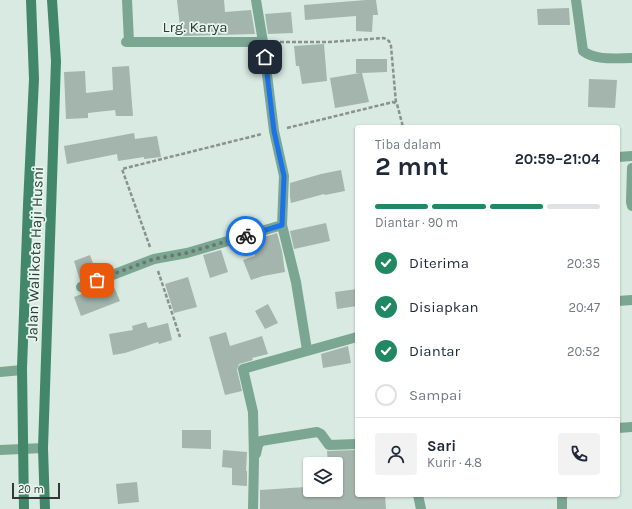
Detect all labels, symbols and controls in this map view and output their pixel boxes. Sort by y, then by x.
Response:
street label: Lrg. Karya [163,18,227,36]
pin [248,40,282,74]
icon: home [254,46,276,68]
text: Tiba dalam [375,137,441,152]
text: 20:59–21:04 [515,150,600,168]
text: 2 mnt [375,151,448,182]
street label: Jalan Walikota Haji Husni [23,166,47,342]
text: Diantar · 90 m [375,215,458,230]
courier [226,216,266,256]
icon: bike [235,225,257,247]
icon: check [375,252,397,274]
text: Diterima [409,254,469,272]
text: 20:35 [567,256,600,271]
pin [80,263,114,297]
icon: bag [86,269,108,291]
icon: check [375,296,397,318]
text: Disiapkan [409,298,479,316]
text: 20:47 [568,300,600,315]
icon: check [375,340,397,362]
text: Diantar [409,342,460,360]
text: 20:52 [567,344,600,359]
text: Sampai [409,386,462,404]
button: person [375,433,417,475]
button: phone [558,433,600,475]
text: Sari [427,437,456,455]
text: Kurir · 4.8 [427,455,482,470]
map controls [303,457,343,497]
button: layers [303,457,343,497]
scale bar [12,481,60,500]
text: 20 m [18,483,44,496]

